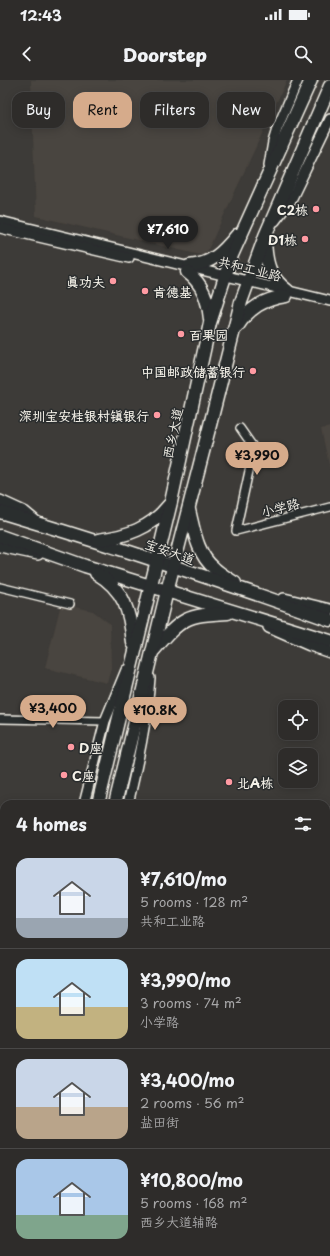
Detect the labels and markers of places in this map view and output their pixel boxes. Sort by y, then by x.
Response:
place label: C2栋 [277,200,308,219]
marker: C2栋 [311,204,321,214]
pin: ¥7,610 [135,216,201,250]
place label: D1栋 [268,230,297,249]
marker: D1栋 [300,234,310,244]
place label: 真功夫 [66,272,105,291]
marker: 真功夫 [108,276,118,286]
place label: 肯德基 [153,282,192,301]
marker: 肯德基 [140,286,150,296]
place label: 百果园 [189,325,228,344]
marker: 百果园 [176,329,186,339]
place label: 中国邮政储蓄银行 [141,362,245,381]
marker: 中国邮政储蓄银行 [248,366,258,376]
place label: 深圳宝安桂银村镇银行 [19,406,149,425]
marker: 深圳宝安桂银村镇银行 [152,410,162,420]
pin: ¥3,990 [224,442,290,476]
pin: ¥3,400 [20,695,86,729]
pin: ¥10.8K [122,697,188,731]
place label: D座 [79,738,102,757]
marker: D座 [66,742,76,752]
place label: C座 [72,766,95,785]
marker: C座 [59,770,69,780]
place label: 北A栋 [237,773,273,792]
marker: 北A栋 [224,777,234,787]

